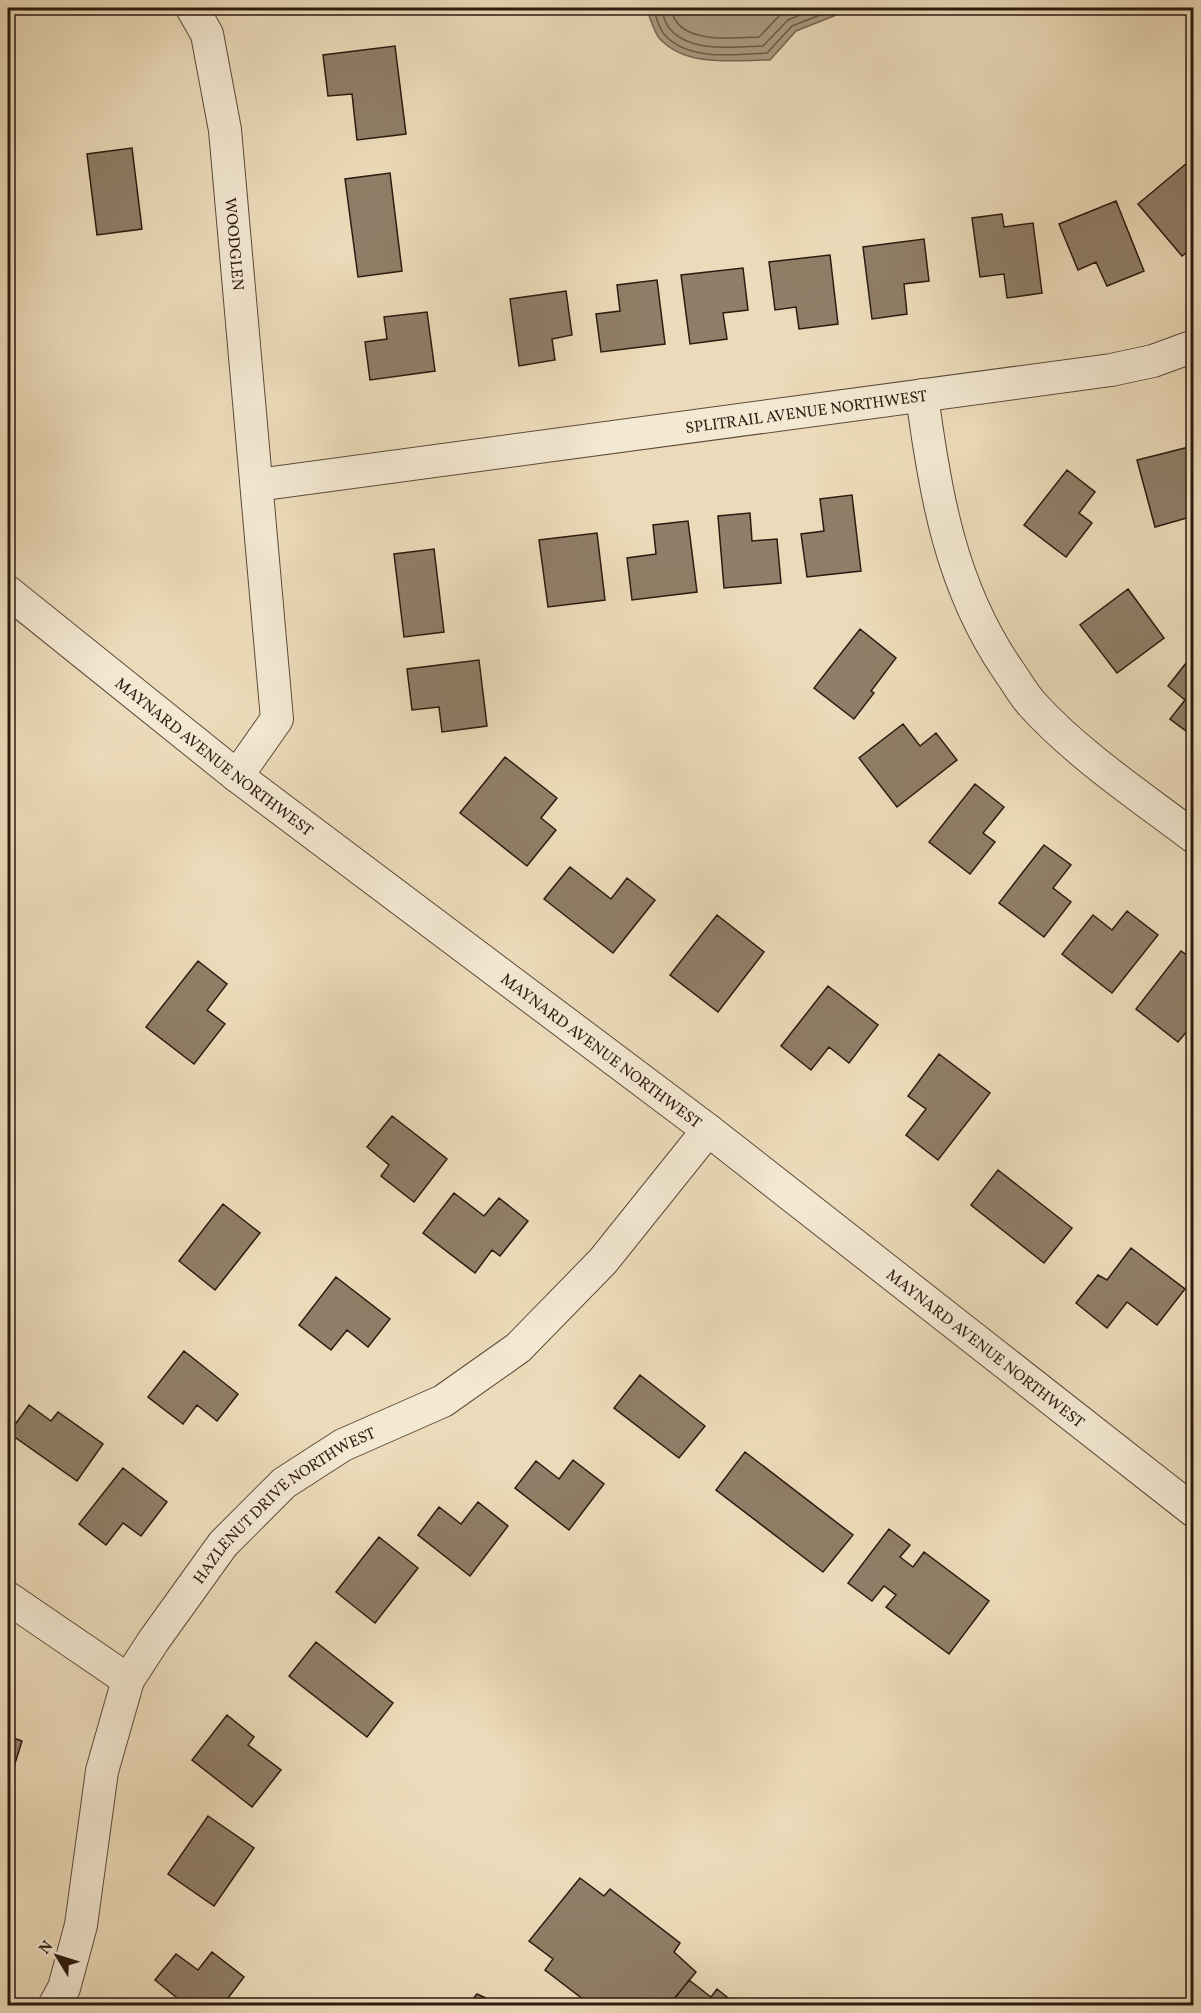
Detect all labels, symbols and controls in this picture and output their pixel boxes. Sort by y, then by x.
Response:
street label: WOODGLEN [218,197,248,291]
street label: SPLITRAIL AVENUE NORTHWEST [684,386,929,440]
street label: MAYNARD AVENUE NORTHWEST [110,673,317,843]
street label: MAYNARD AVENUE NORTHWEST [495,969,706,1135]
street label: MAYNARD AVENUE NORTHWEST [881,1265,1088,1434]
street label: HAZLENUT DRIVE NORTHWEST [189,1423,379,1589]
north arrow [27,1926,87,1986]
text: N [35,1936,59,1959]

